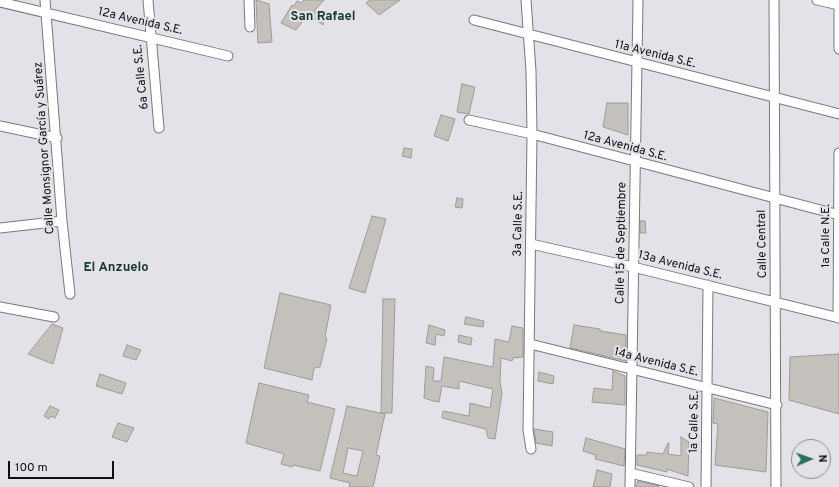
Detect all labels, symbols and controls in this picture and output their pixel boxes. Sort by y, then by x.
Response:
street label: 12a Avenida S.E. [96,5,184,39]
district label: San Rafael [290,9,356,25]
street label: 11a Avenida S.E. [613,38,697,72]
street label: 6a Calle S.E. [131,44,153,110]
street label: Calle Monsignor García y Suárez [32,61,58,235]
street label: 12a Avenida S.E. [581,129,669,165]
street label: Calle 15 de Septiembre [614,182,630,304]
street label: 3a Calle S.E. [511,191,527,257]
street label: 1a Calle N.E. [820,204,834,268]
street label: Calle Central [755,210,771,278]
street label: 13a Avenida S.E. [636,249,724,283]
district label: El Anzuelo [83,260,149,276]
street label: 14a Avenida S.E. [612,346,700,380]
street label: 1a Calle S.E. [687,391,703,453]
north arrow [791,439,831,479]
scale bar [10,453,116,479]
text: N [815,454,829,463]
text: 100 m [15,460,48,476]

